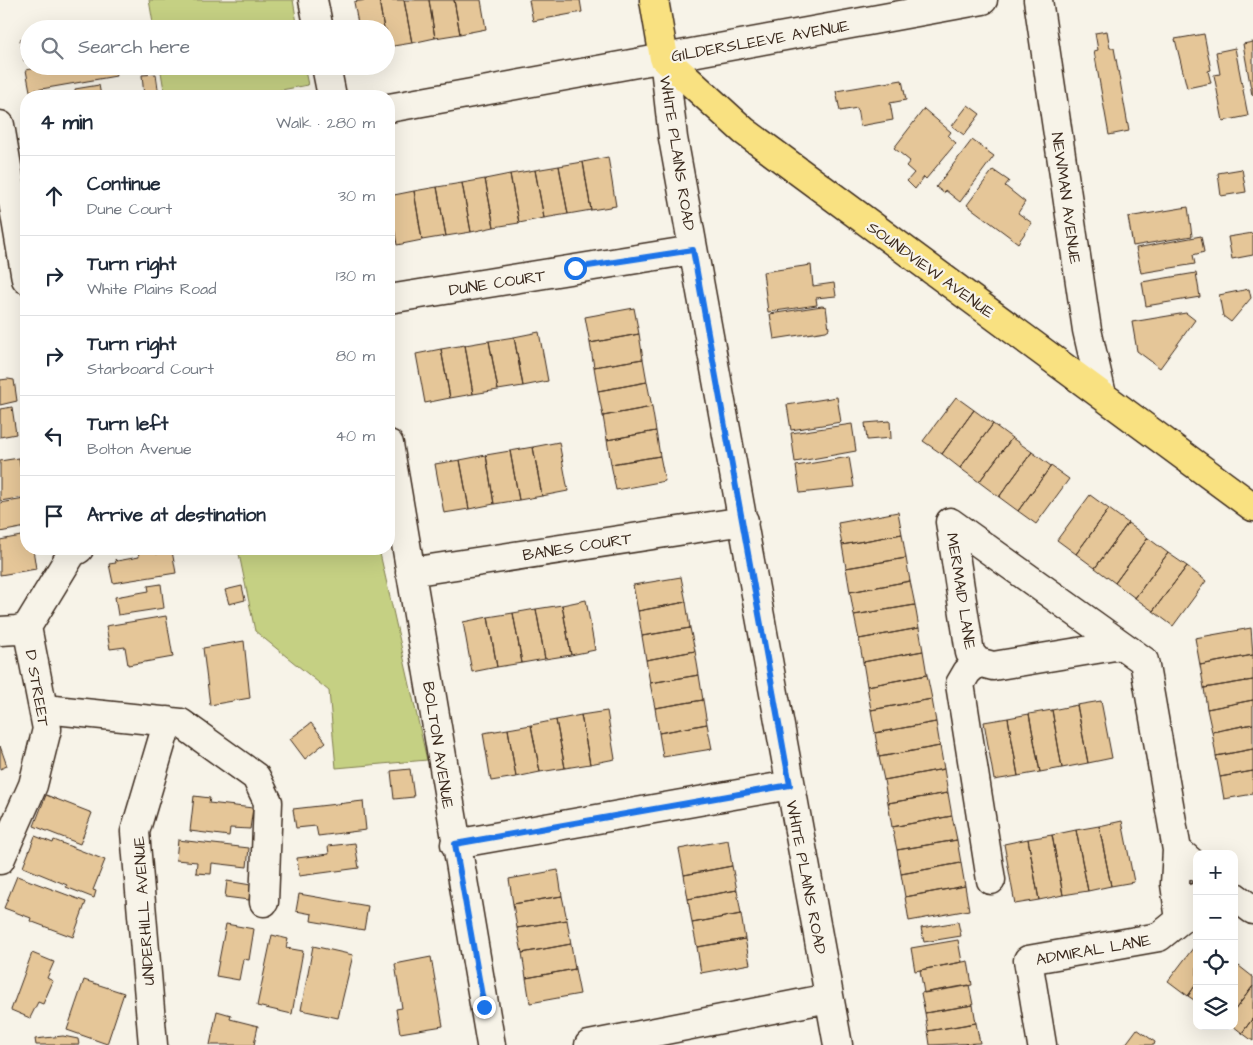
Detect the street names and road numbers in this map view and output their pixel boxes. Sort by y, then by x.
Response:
street label: GILDERSLEEVE AVENUE [670,14,851,67]
street label: WHITE PLAINS ROAD [654,74,700,232]
street label: NEWMAN AVENUE [1046,131,1086,266]
street label: SOUNDVIEW AVENUE [862,216,999,324]
street label: DUNE COURT [447,264,547,301]
street label: BANES COURT [521,527,633,566]
street label: MERMAID LANE [941,531,981,651]
street label: D STREET [19,648,55,728]
street label: BOLTON AVENUE [417,680,459,811]
street label: WHITE PLAINS ROAD [780,798,832,956]
street label: UNDERHILL AVENUE [128,835,160,986]
street label: ADMIRAL LANE [1034,929,1153,971]

